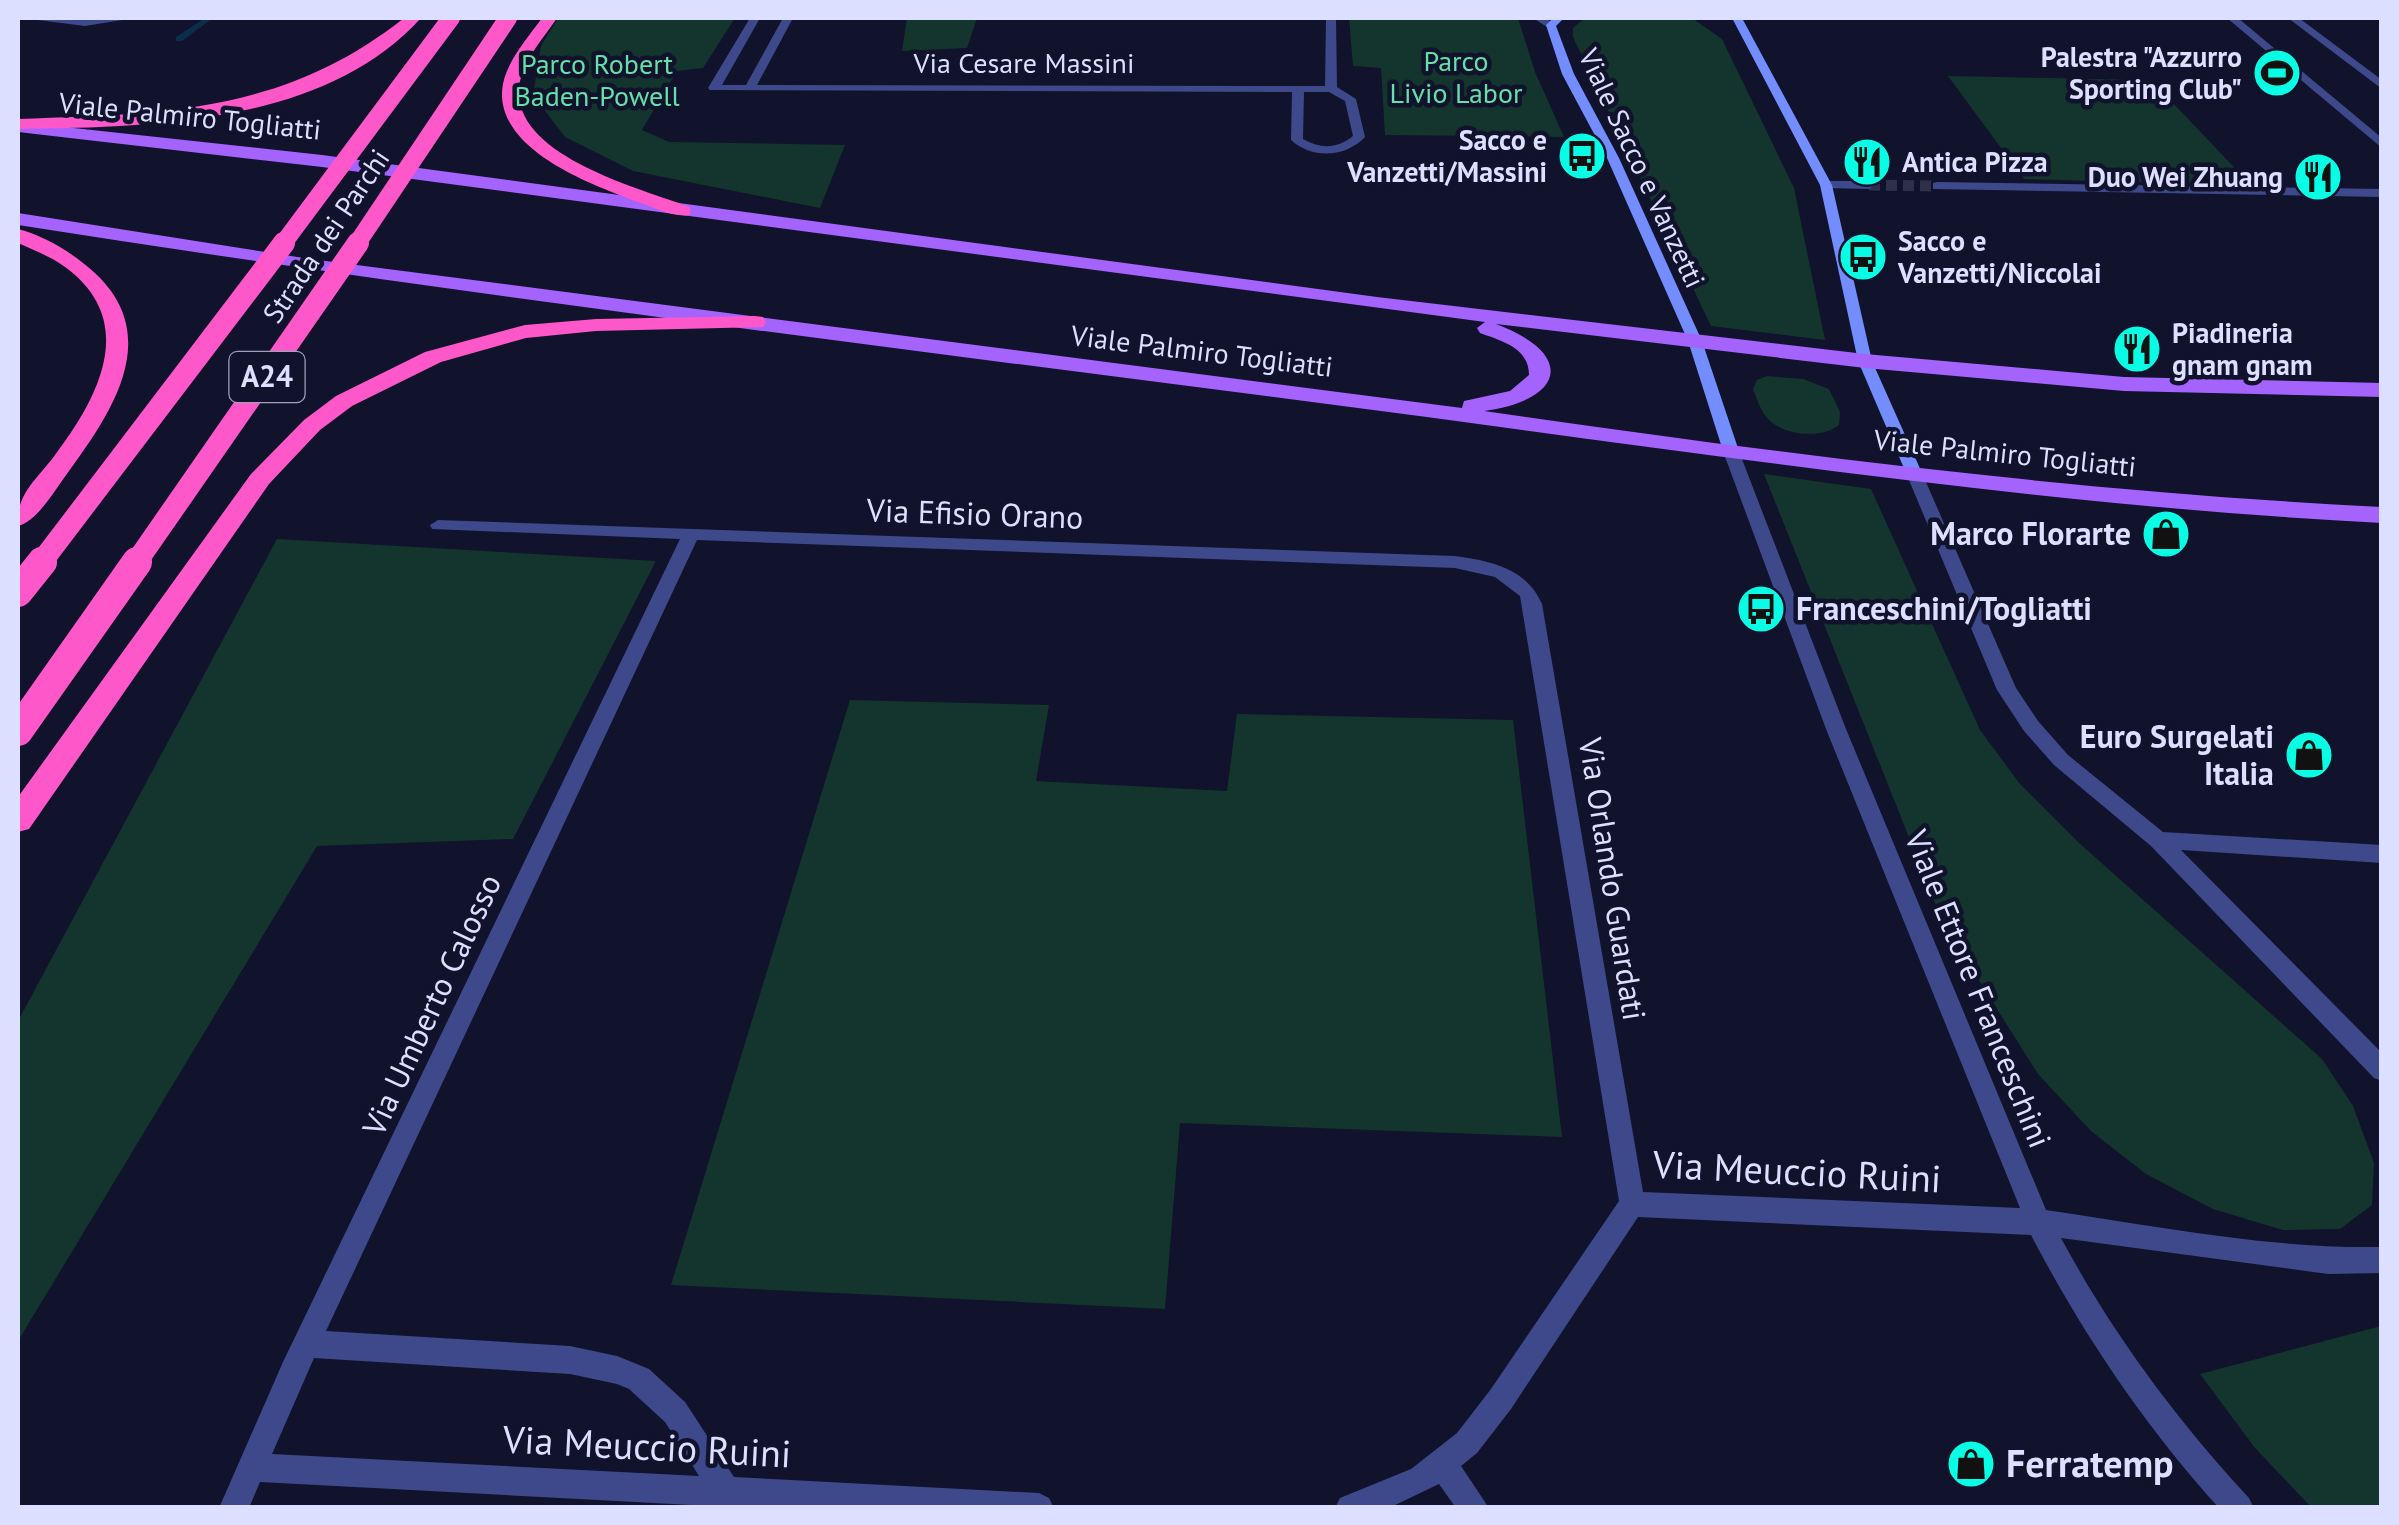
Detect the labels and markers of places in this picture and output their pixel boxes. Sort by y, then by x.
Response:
place label: Palestra "Azzurro Sporting Club" [2041,38,2242,107]
sports icon: Palestra "Azzurro Sporting Club" [2251,47,2303,99]
place label: Sacco e Vanzetti/Massini [1346,121,1547,190]
bus stop icon: Sacco e Vanzetti/Massini [1556,130,1608,182]
restaurant icon: Antica Pizza [1841,136,1893,188]
place label: Antica Pizza [1902,143,2048,180]
restaurant icon: Duo Wei Zhuang [2292,151,2344,203]
place label: Duo Wei Zhuang [2088,158,2283,195]
place label: Sacco e Vanzetti/Niccolai [1897,222,2101,291]
bus stop icon: Sacco e Vanzetti/Niccolai [1837,231,1889,283]
place label: Piadineria gnam gnam [2172,314,2312,383]
restaurant icon: Piadineria gnam gnam [2111,323,2163,375]
shop icon: Marco Florarte [2140,508,2192,560]
place label: Marco Florarte [1930,512,2131,554]
bus stop icon: Franceschini/Togliatti [1735,583,1787,635]
place label: Franceschini/Togliatti [1796,587,2092,629]
place label: Euro Surgelati Italia [2080,715,2274,794]
shop icon: Euro Surgelati Italia [2283,729,2335,781]
shop icon: Ferratemp [1945,1438,1997,1490]
place label: Ferratemp [2006,1438,2174,1487]

